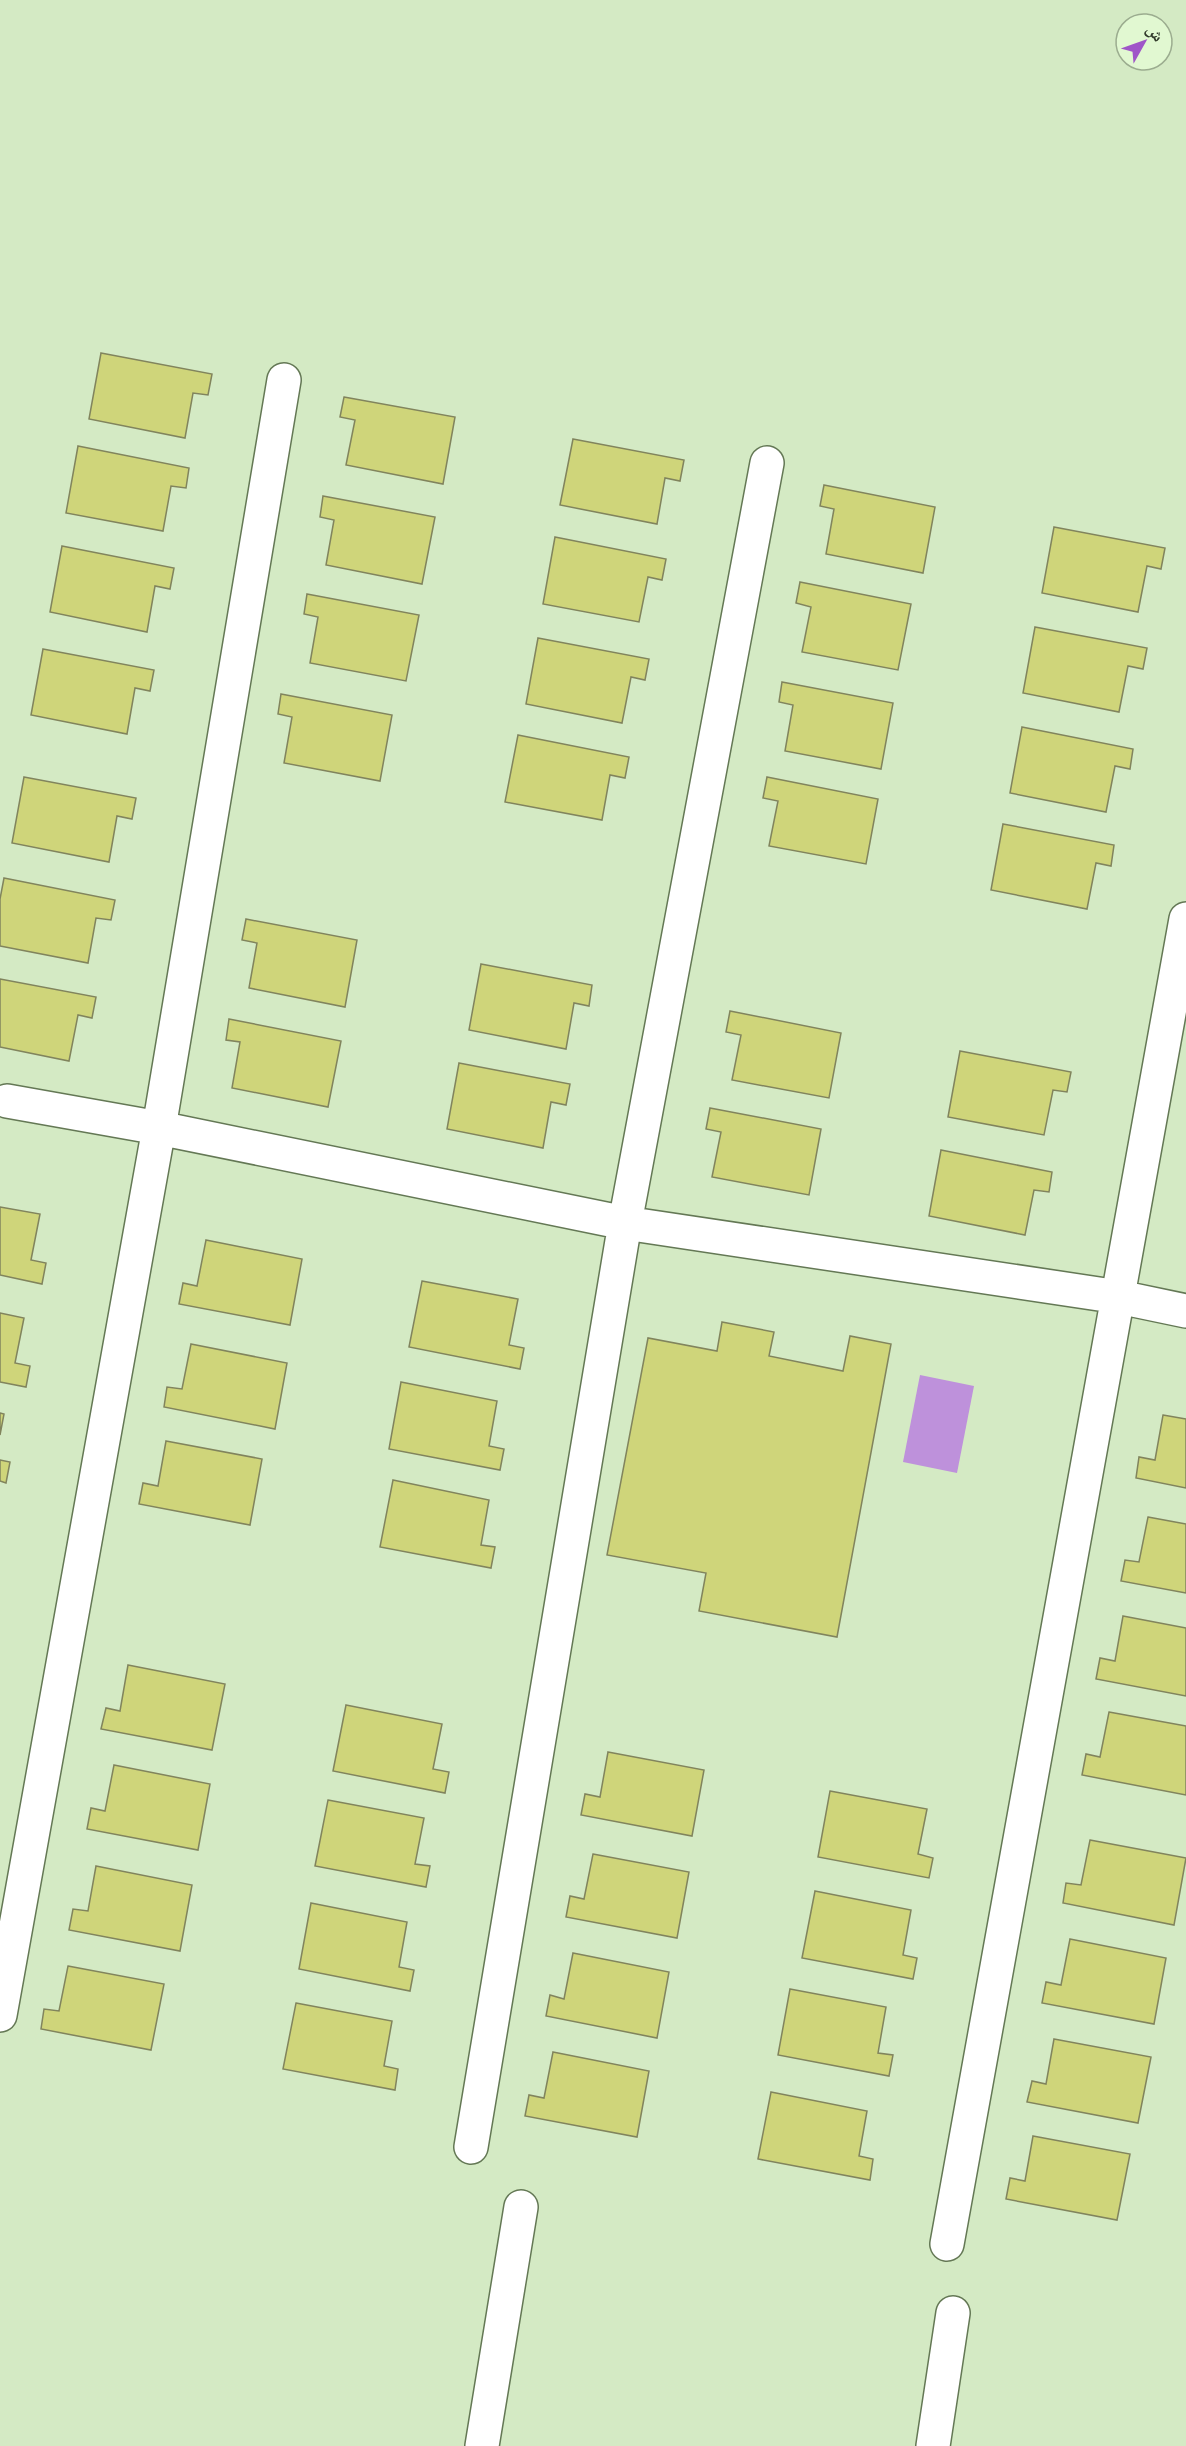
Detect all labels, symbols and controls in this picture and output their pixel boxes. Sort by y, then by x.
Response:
north arrow [1114,12,1174,72]
text: ش [1142,20,1168,45]

